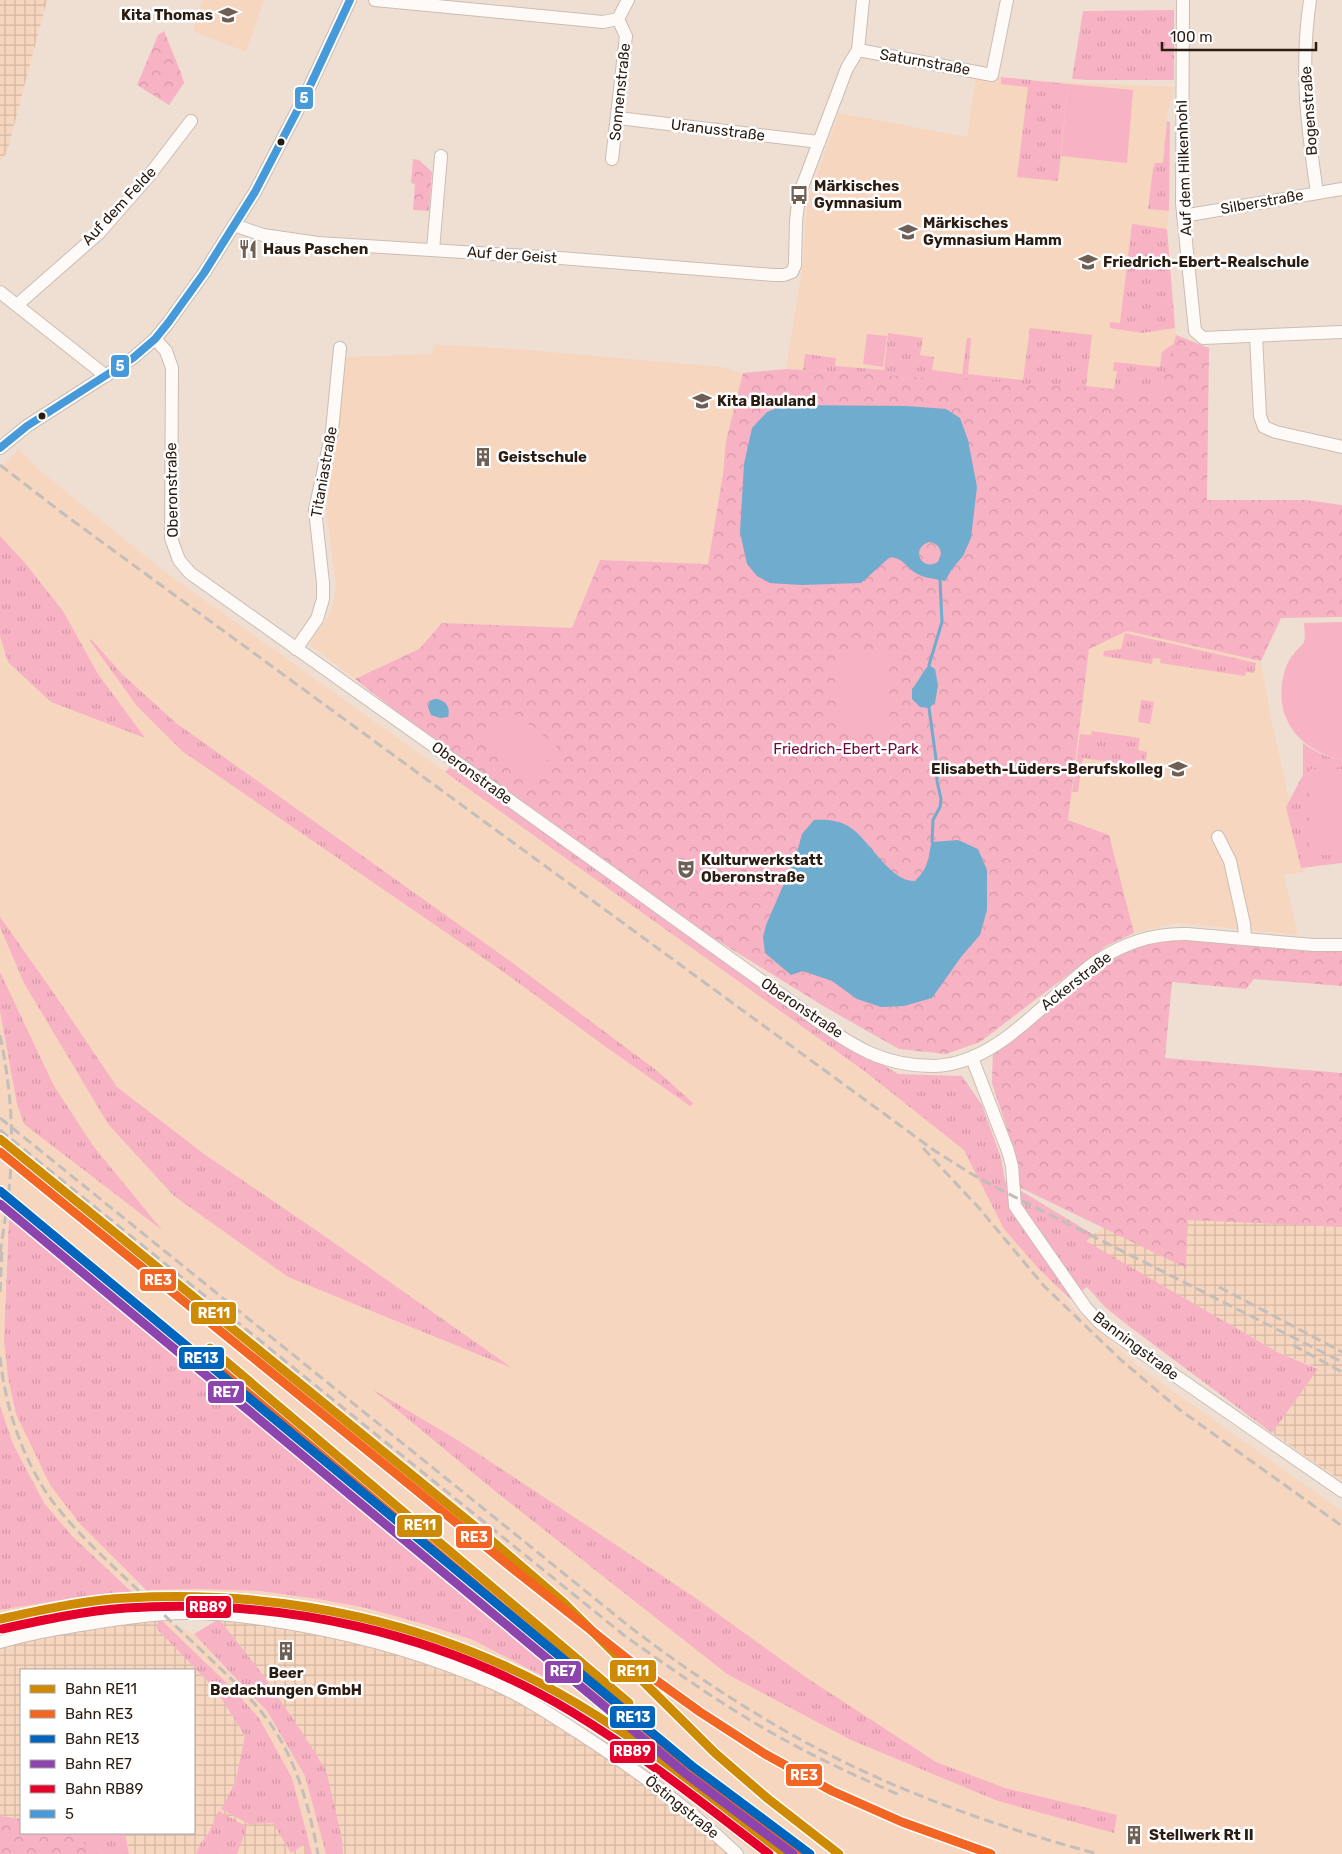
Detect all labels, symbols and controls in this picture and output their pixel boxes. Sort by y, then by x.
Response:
school or university icon: Kita Thomas [217,4,239,26]
place label: Kita Thomas [121,6,213,24]
scale bar [1162,20,1316,52]
text: 100 m [1170,28,1212,46]
street label: Sonnenstraße [606,42,634,142]
street label: Saturnstraße [878,45,972,79]
street label: Bogenstraße [1297,66,1321,156]
line badge: 5 [294,86,314,110]
text: 5 [299,90,309,107]
street label: Auf dem Hilkenhohl [1173,100,1195,236]
street label: Uranusstraße [670,115,766,145]
unlabelled marker [276,137,286,147]
street label: Auf dem Felde [78,163,160,249]
place label: Märkisches Gymnasium [814,177,902,212]
bus stop icon: Märkisches Gymnasium [788,184,810,206]
street label: Silberstraße [1219,186,1305,218]
place label: Märkisches Gymnasium Hamm [923,214,1062,249]
school or university icon: Märkisches Gymnasium Hamm [897,221,919,243]
restaurant icon: Haus Paschen [237,238,259,260]
place label: Haus Paschen [263,240,368,258]
street label: Auf der Geist [466,243,558,267]
school or university icon: Friedrich-Ebert-Realschule [1077,251,1099,273]
place label: Friedrich-Ebert-Realschule [1103,253,1309,271]
line badge: 5 [110,354,130,378]
text: 5 [115,358,125,375]
school or university icon: Kita Blauland [691,390,713,412]
place label: Kita Blauland [717,392,816,410]
unlabelled marker [37,411,47,421]
street label: Titaniastraße [307,425,341,519]
street label: Oberonstraße [162,442,182,538]
building icon: Geistschule [472,446,494,468]
place label: Geistschule [498,448,587,466]
street label: Oberonstraße [428,738,516,808]
park label: Friedrich-Ebert-Park [773,740,919,758]
school or university icon: Elisabeth-Lüders-Berufskolleg [1167,758,1189,780]
place label: Elisabeth-Lüders-Berufskolleg [931,760,1163,778]
place label: Kulturwerkstatt Oberonstraße [701,851,823,886]
theatre icon: Kulturwerkstatt Oberonstraße [675,858,697,880]
street label: Ackerstraße [1037,948,1115,1014]
street label: Oberonstraße [757,974,847,1042]
line badge: RE3 [139,1268,177,1292]
text: RE3 [144,1272,172,1289]
line badge: RE11 [190,1301,237,1325]
text: RE11 [198,1305,230,1322]
street label: Banningstraße [1090,1308,1182,1384]
line badge: RE13 [178,1346,225,1370]
text: RE13 [184,1350,218,1367]
line badge: RE7 [207,1380,245,1404]
text: RE7 [213,1384,239,1401]
line badge: RE11 [396,1514,443,1538]
text: RE11 [404,1517,436,1534]
line badge: RE3 [455,1525,493,1549]
text: RE3 [460,1529,488,1546]
line badge: RB89 [185,1595,232,1619]
text: RB89 [189,1599,227,1616]
building icon: Beer Bedachungen GmbH [275,1640,297,1662]
line badge: RE11 [609,1659,657,1683]
line badge: RE7 [544,1660,582,1684]
text: RE7 [550,1663,576,1680]
text: RE11 [617,1663,649,1680]
place label: Beer Bedachungen GmbH [210,1664,362,1699]
legend [20,1669,195,1834]
text: Bahn RE11 [65,1680,137,1698]
text: Bahn RE3 [65,1705,133,1723]
line badge: RE13 [609,1705,656,1729]
text: RE13 [616,1709,650,1726]
text: Bahn RE13 [65,1730,139,1748]
line badge: RB89 [609,1740,656,1764]
text: RB89 [613,1743,651,1760]
text: Bahn RE7 [65,1755,132,1773]
line badge: RE3 [785,1763,823,1787]
text: RE3 [790,1767,818,1784]
street label: Östingstraße [641,1772,723,1842]
text: Bahn RB89 [65,1780,144,1798]
text: 5 [65,1805,74,1823]
building icon: Stellwerk Rt II [1123,1824,1145,1846]
place label: Stellwerk Rt II [1149,1826,1254,1844]

